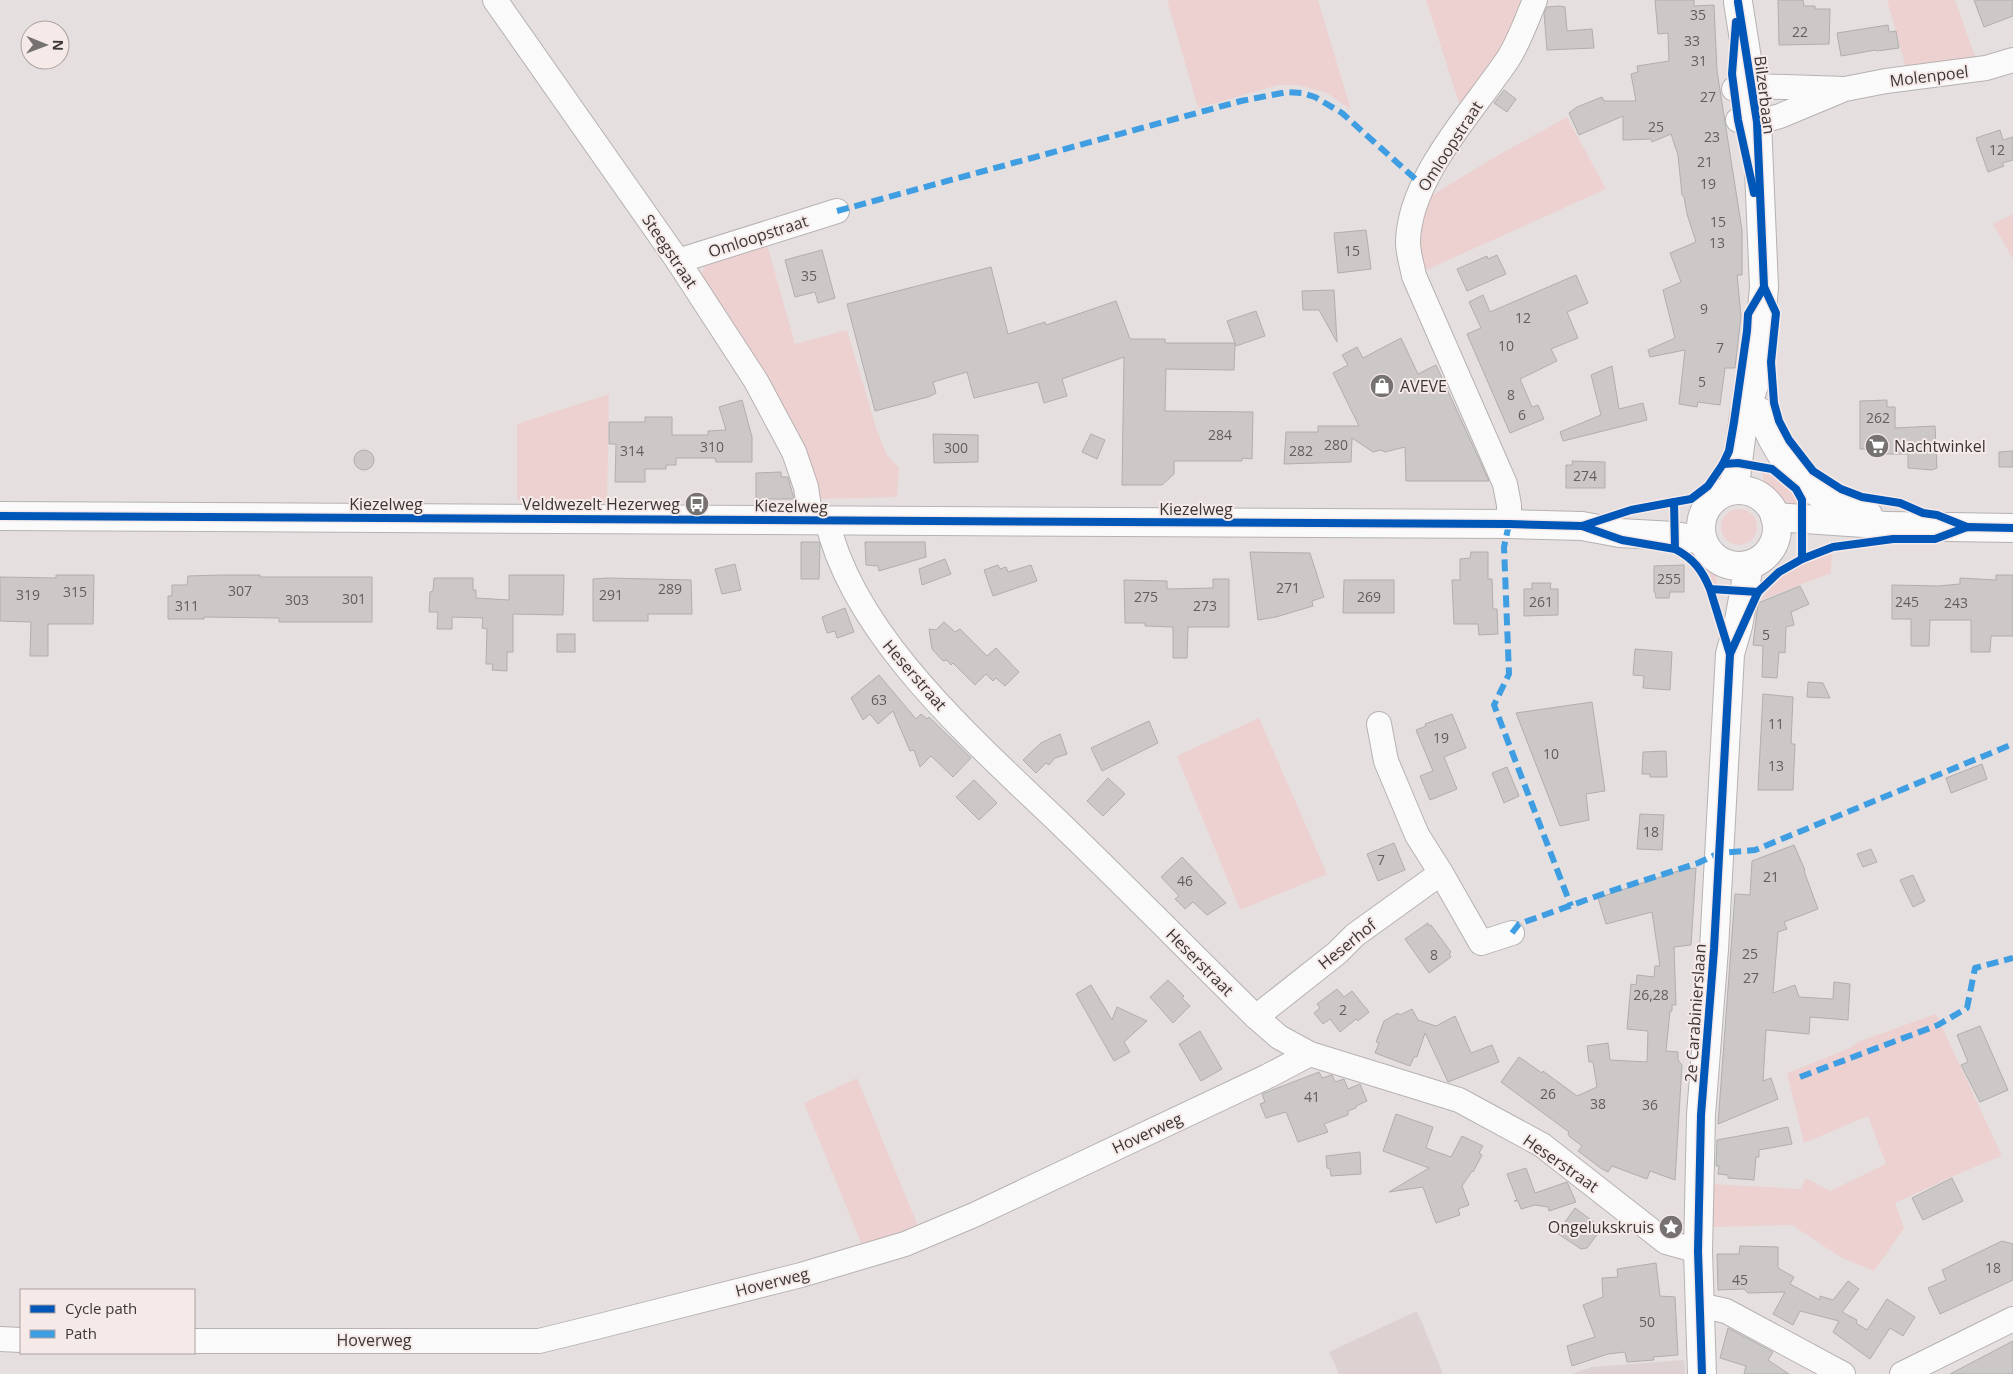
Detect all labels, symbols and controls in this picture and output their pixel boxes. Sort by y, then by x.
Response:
house number: 35 [1690,5,1706,24]
north arrow [20,20,70,70]
house number: 22 [1792,22,1808,41]
house number: 33 [1684,31,1700,50]
text: N [49,39,68,51]
house number: 31 [1691,51,1707,70]
street label: Bilzerbaan [1749,55,1781,135]
street label: Molenpoel [1888,60,1970,92]
house number: 27 [1700,87,1716,106]
street label: Omloopstraat [1413,96,1488,195]
house number: 25 [1648,117,1664,136]
house number: 23 [1704,127,1720,146]
house number: 12 [1989,140,2005,159]
house number: 21 [1697,152,1713,171]
house number: 19 [1700,174,1716,193]
street label: Omloopstraat [705,209,811,262]
street label: Steegstraat [637,210,703,292]
house number: 15 [1710,212,1726,231]
house number: 13 [1709,233,1725,252]
house number: 15 [1344,241,1360,260]
house number: 35 [801,266,817,285]
house number: 9 [1700,299,1708,318]
house number: 12 [1515,308,1531,327]
house number: 10 [1498,336,1514,355]
house number: 7 [1716,338,1724,357]
house number: 5 [1698,372,1706,391]
shop icon: AVEVE [1369,373,1395,399]
place label: AVEVE [1400,375,1447,397]
house number: 8 [1507,385,1515,404]
house number: 6 [1518,405,1526,424]
house number: 262 [1866,408,1890,427]
house number: 284 [1208,425,1232,444]
supermarket icon: Nachtwinkel [1864,433,1890,459]
house number: 280 [1324,435,1348,454]
place label: Nachtwinkel [1894,435,1986,457]
house number: 310 [700,437,724,456]
house number: 300 [944,438,968,457]
house number: 314 [620,441,644,460]
house number: 282 [1289,441,1313,460]
house number: 274 [1573,466,1597,485]
bus stop icon: Veldwezelt Hezerweg [684,491,710,517]
street label: Kiezelweg [349,493,423,515]
place label: Veldwezelt Hezerweg [522,493,680,515]
street label: Kiezelweg [754,494,828,518]
street label: Kiezelweg [1159,498,1233,520]
house number: 255 [1657,569,1681,588]
house number: 271 [1276,578,1300,597]
house number: 289 [658,579,682,598]
house number: 307 [228,581,252,600]
house number: 315 [63,582,87,601]
house number: 319 [16,585,40,604]
house number: 291 [599,585,623,604]
house number: 275 [1134,587,1158,606]
house number: 269 [1357,587,1381,606]
house number: 301 [342,589,366,608]
house number: 303 [285,590,309,609]
house number: 261 [1529,592,1553,611]
house number: 245 [1895,592,1919,611]
house number: 243 [1944,593,1968,612]
house number: 311 [175,596,199,615]
house number: 273 [1193,596,1217,615]
house number: 5 [1762,625,1770,644]
street label: Heserstraat [878,635,952,715]
house number: 63 [871,690,887,709]
house number: 11 [1768,714,1784,733]
house number: 19 [1433,728,1449,747]
house number: 10 [1543,744,1559,763]
house number: 13 [1768,756,1784,775]
house number: 18 [1643,822,1659,841]
house number: 7 [1377,850,1385,869]
house number: 21 [1763,867,1779,886]
house number: 46 [1177,871,1193,890]
street label: Heserhof [1313,913,1382,974]
street label: Heserstraat [1161,923,1239,1001]
street label: 2e Carabinierslaan [1679,943,1711,1083]
house number: 25 [1742,944,1758,963]
house number: 8 [1430,945,1438,964]
house number: 27 [1743,968,1759,987]
house number: 26,28 [1633,985,1669,1004]
house number: 2 [1339,1000,1347,1019]
house number: 26 [1540,1084,1556,1103]
house number: 41 [1304,1087,1320,1106]
house number: 38 [1590,1094,1606,1113]
house number: 36 [1642,1095,1658,1114]
street label: Hoverweg [1108,1107,1186,1159]
street label: Heserstraat [1519,1129,1603,1197]
place icon: Ongelukskruis [1658,1214,1684,1240]
place label: Ongelukskruis [1548,1216,1654,1238]
house number: 18 [1985,1258,2001,1277]
street label: Hoverweg [733,1262,811,1302]
house number: 45 [1732,1270,1748,1289]
legend [20,1289,195,1354]
text: Cycle path [65,1298,137,1318]
house number: 50 [1639,1312,1655,1331]
text: Path [65,1323,97,1343]
street label: Hoverweg [336,1329,412,1351]

